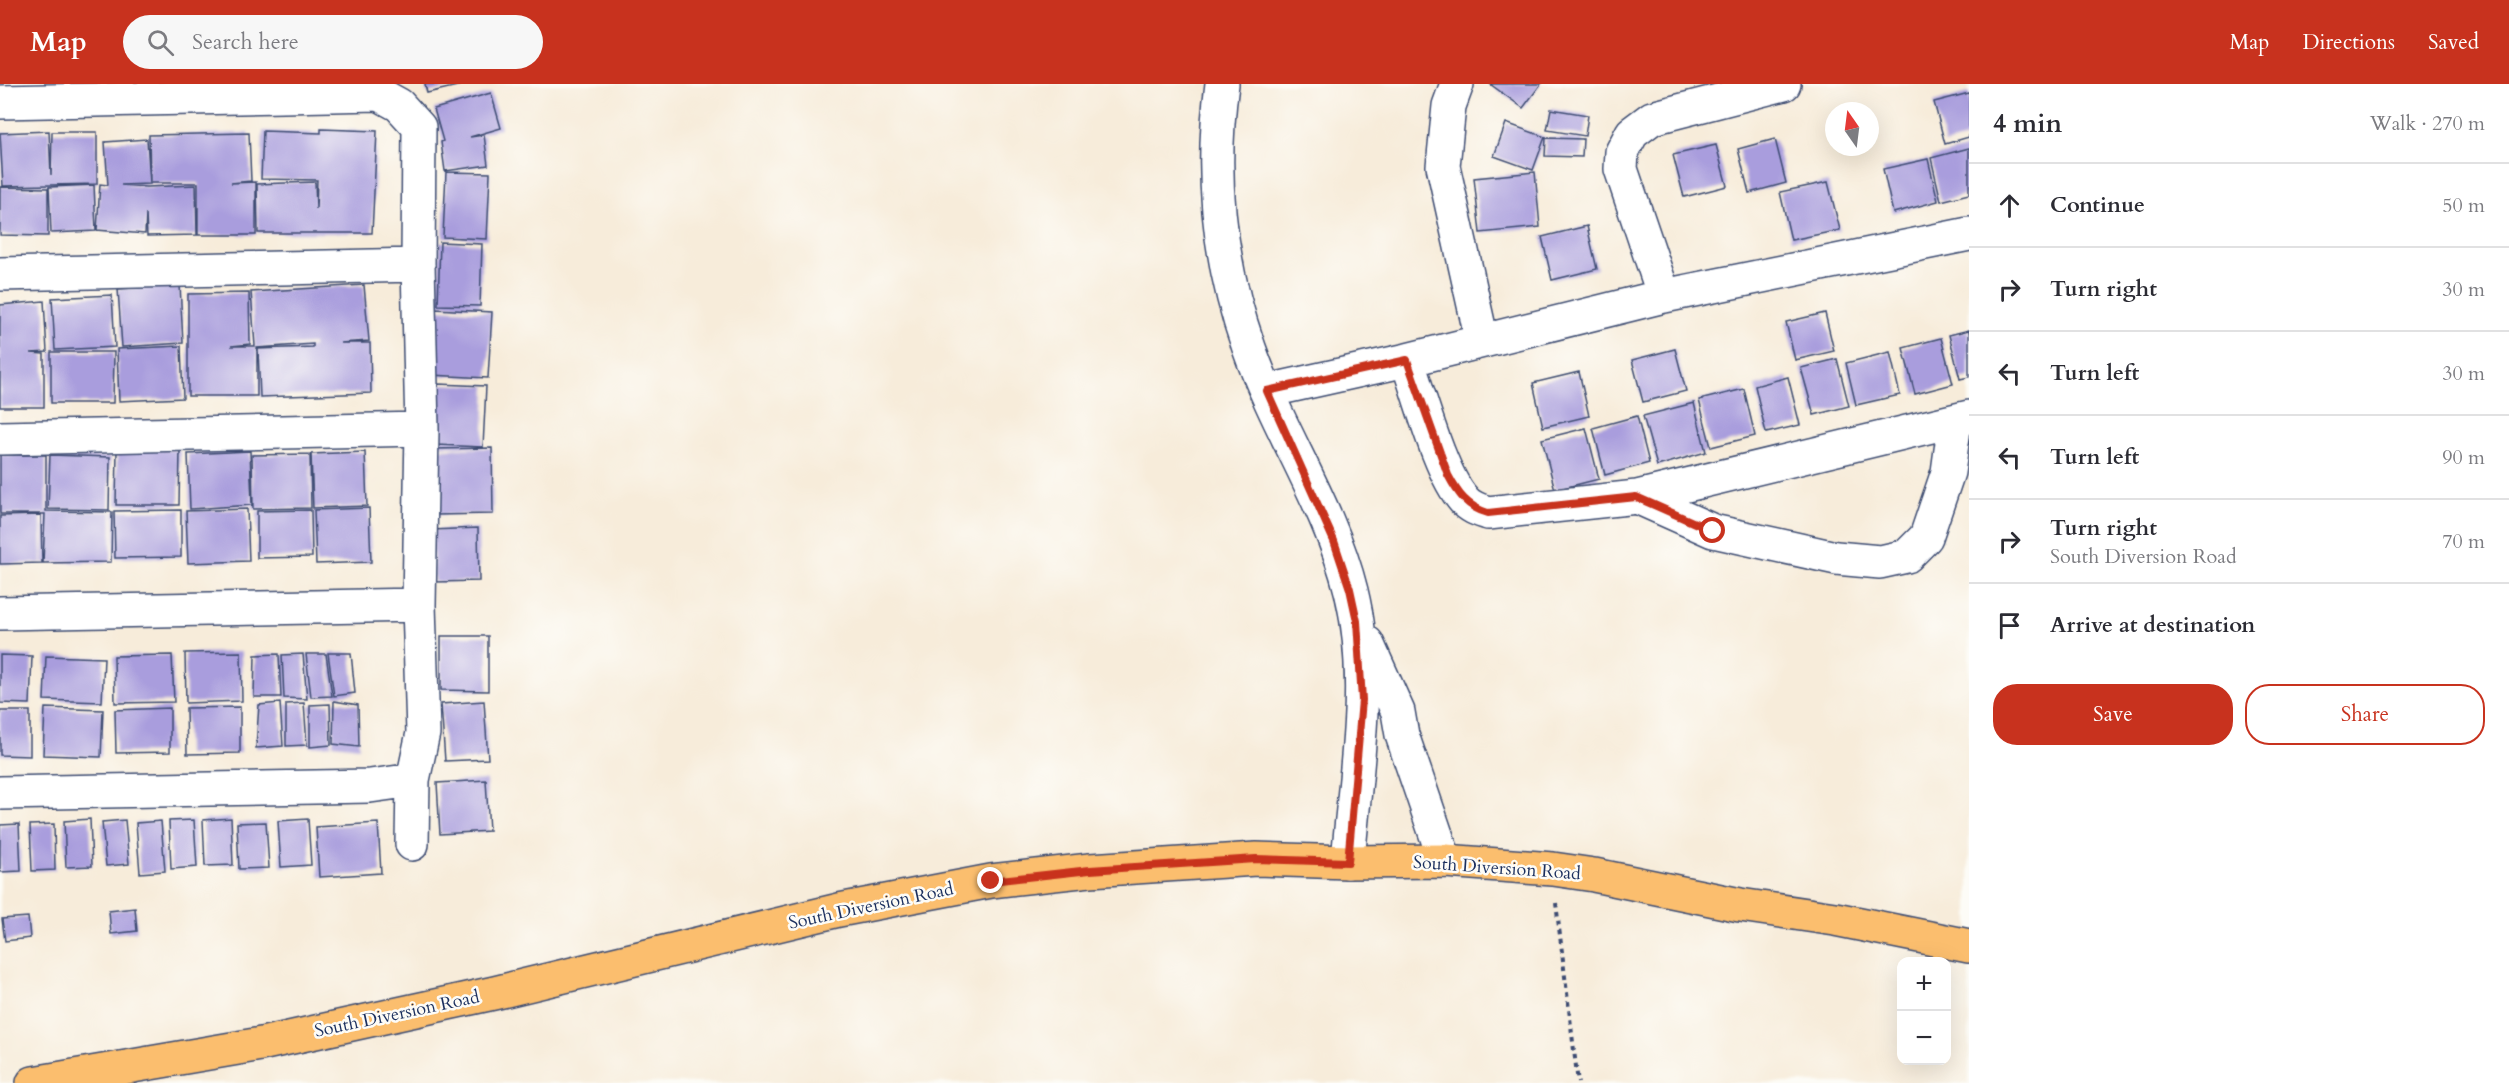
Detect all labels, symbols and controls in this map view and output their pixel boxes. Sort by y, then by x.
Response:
search box [123,15,543,69]
text: Map [30,23,87,61]
icon: search [144,26,177,59]
text: Search here [192,27,299,57]
text: Map [2229,28,2269,57]
text: Directions [2302,28,2395,57]
text: Saved [2428,28,2479,57]
north arrow [1825,102,1879,156]
text: 4 min [1993,106,2062,141]
text: Walk · 270 m [2370,110,2485,137]
icon: ahead [1993,189,2026,222]
text: Continue [2050,190,2145,220]
text: 50 m [2442,192,2485,219]
icon: right [1993,273,2026,306]
text: Turn right [2050,274,2157,304]
text: 30 m [2442,276,2485,303]
icon: left [1993,357,2026,390]
text: Turn left [2050,358,2139,388]
text: 30 m [2442,360,2485,387]
icon: left [1993,441,2026,474]
text: Turn left [2050,442,2139,472]
text: 90 m [2442,444,2485,471]
text: Turn right [2050,513,2157,543]
route start [1699,517,1725,543]
icon: right [1993,525,2026,558]
text: 70 m [2442,528,2485,555]
text: South Diversion Road [2050,543,2237,570]
icon: arrive [1993,609,2026,642]
text: Arrive at destination [2050,610,2255,640]
button: Save [1993,684,2233,745]
button: Share [2245,684,2485,745]
street label: South Diversion Road [1412,850,1582,886]
route end [977,867,1003,893]
street label: South Diversion Road [786,876,956,936]
map controls [1897,957,1951,1065]
button: + [1897,957,1951,1011]
street label: South Diversion Road [312,984,482,1044]
button: − [1897,1011,1951,1065]

